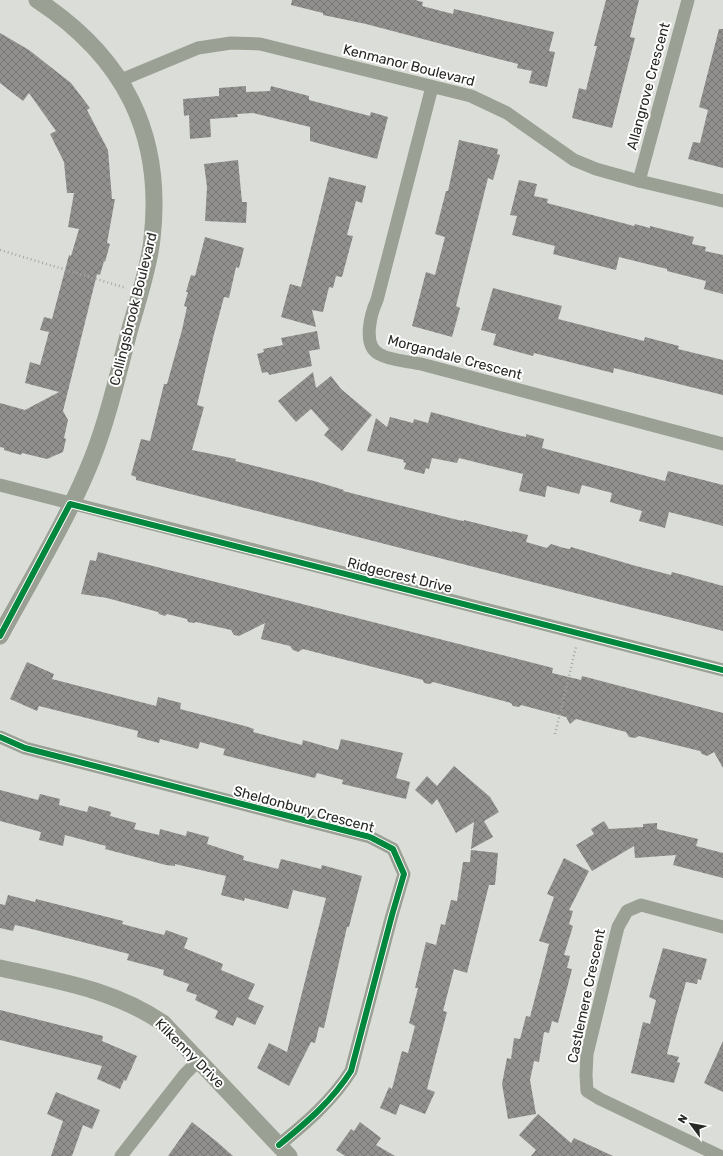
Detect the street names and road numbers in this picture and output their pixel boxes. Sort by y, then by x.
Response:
street label: Allangrove Crescent [623,20,674,152]
street label: Kenmanor Boulevard [341,41,476,90]
street label: Collingsbrook Boulevard [106,231,161,387]
street label: Morgandale Crescent [386,331,524,384]
street label: Ridgecrest Drive [346,554,454,597]
street label: Sheldonbury Crescent [232,782,377,837]
street label: Castlemere Crescent [564,927,609,1065]
street label: Kilkenny Drive [151,1015,228,1092]

